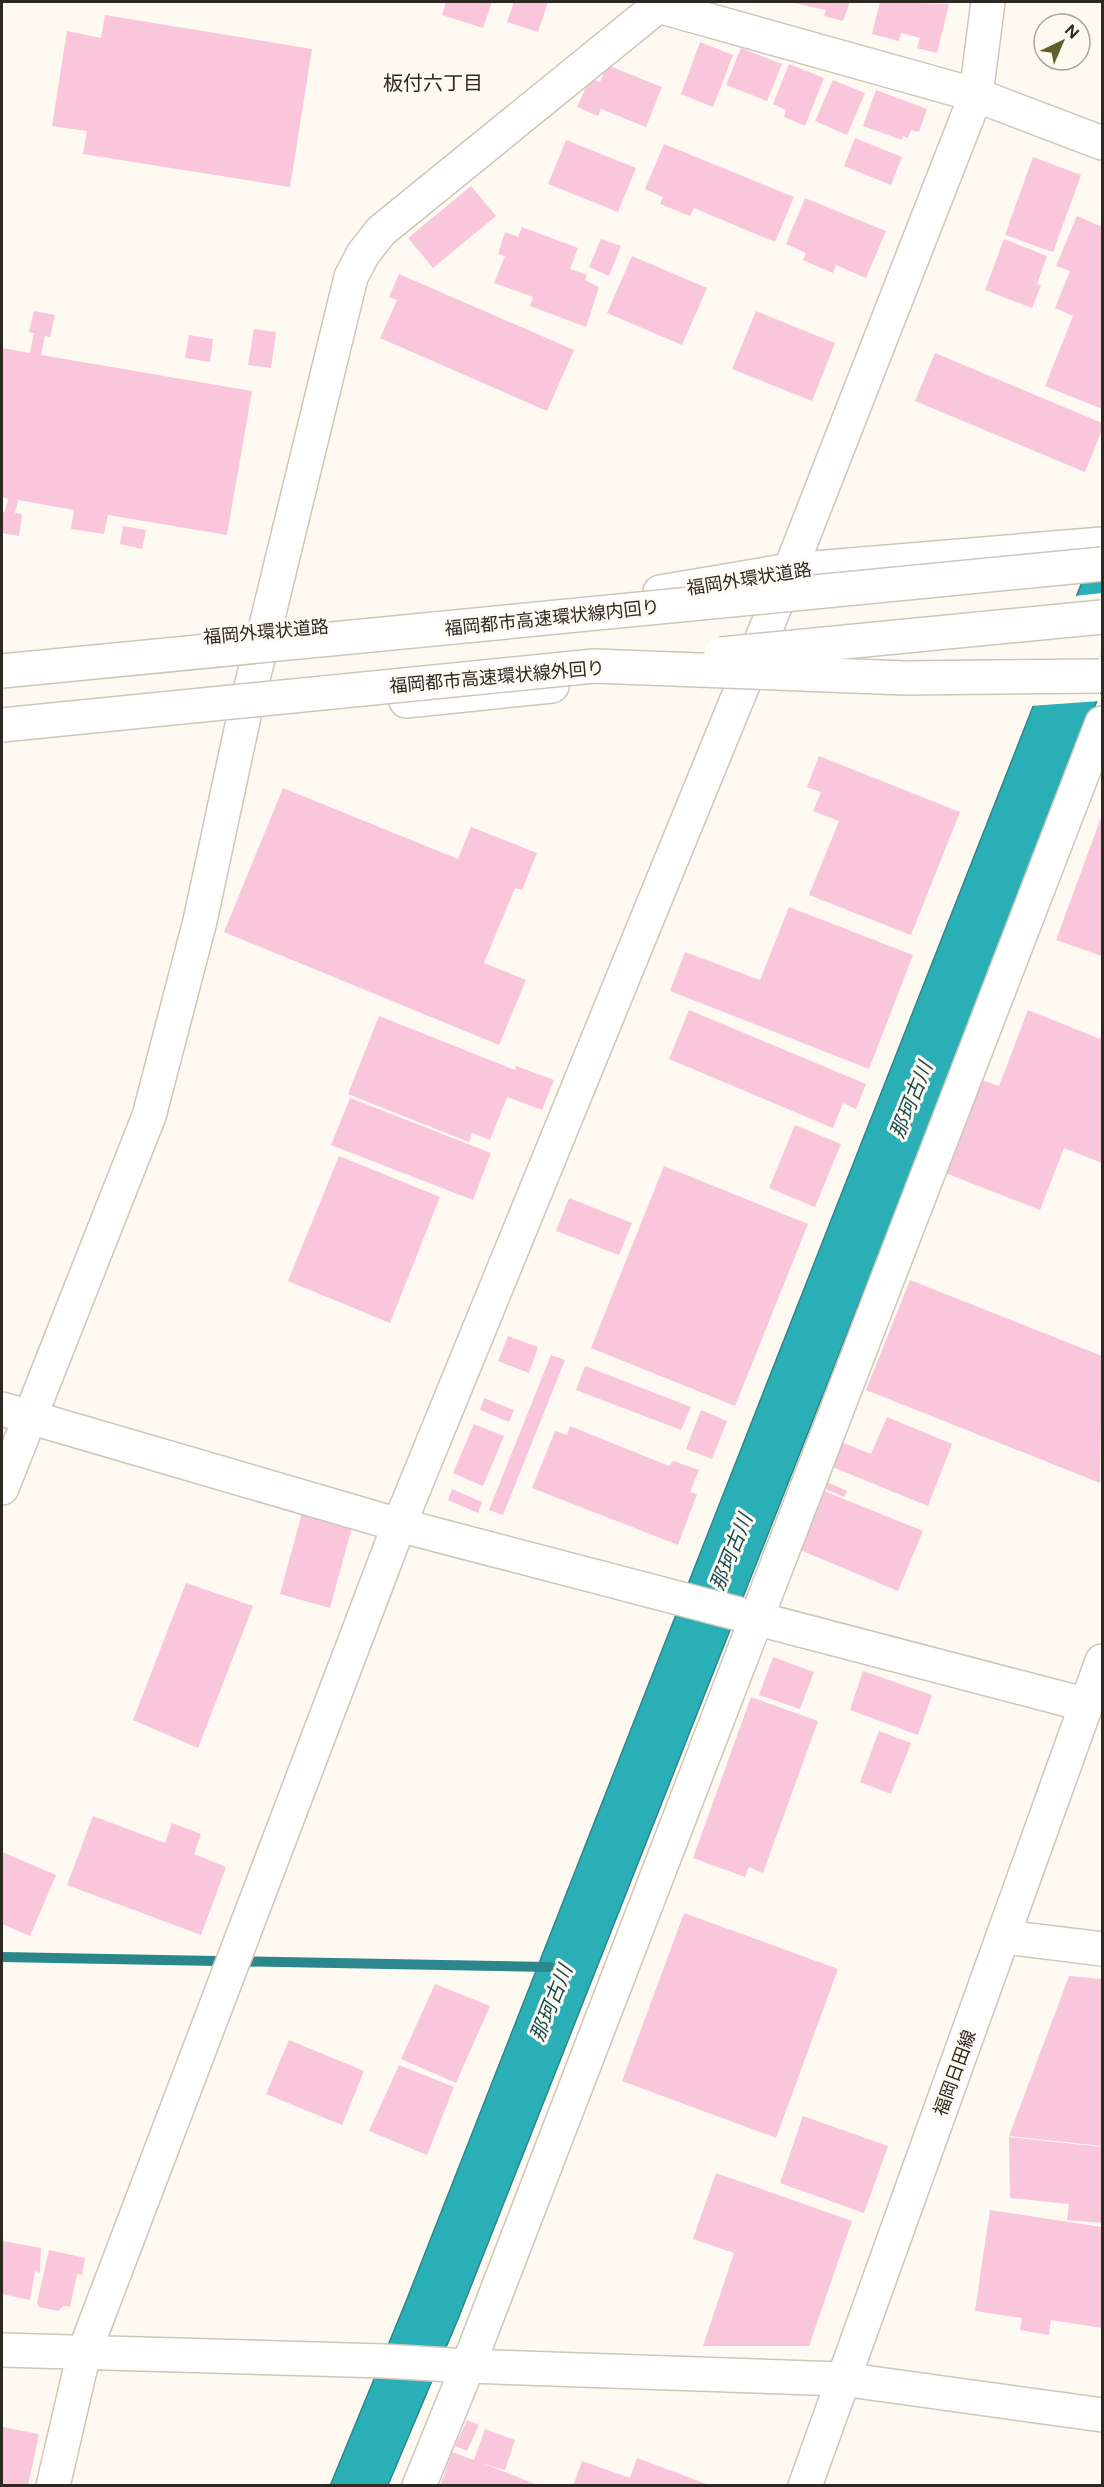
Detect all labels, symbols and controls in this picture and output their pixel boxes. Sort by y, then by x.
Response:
north arrow [1032,12,1092,72]
text: N [1061,20,1083,43]
district label: 板付六丁目 [383,71,483,95]
street label: 福岡外環状道路 [685,558,813,600]
street label: 福岡都市高速環状線内回り [443,596,661,640]
street label: 福岡外環状道路 [202,616,330,648]
street label: 福岡都市高速環状線外回り [388,657,606,697]
water label: 那珂古川 [885,1057,938,1142]
water label: 那珂古川 [705,1509,758,1594]
water label: 那珂古川 [525,1960,578,2045]
street label: 福岡日田線 [929,2027,981,2119]

